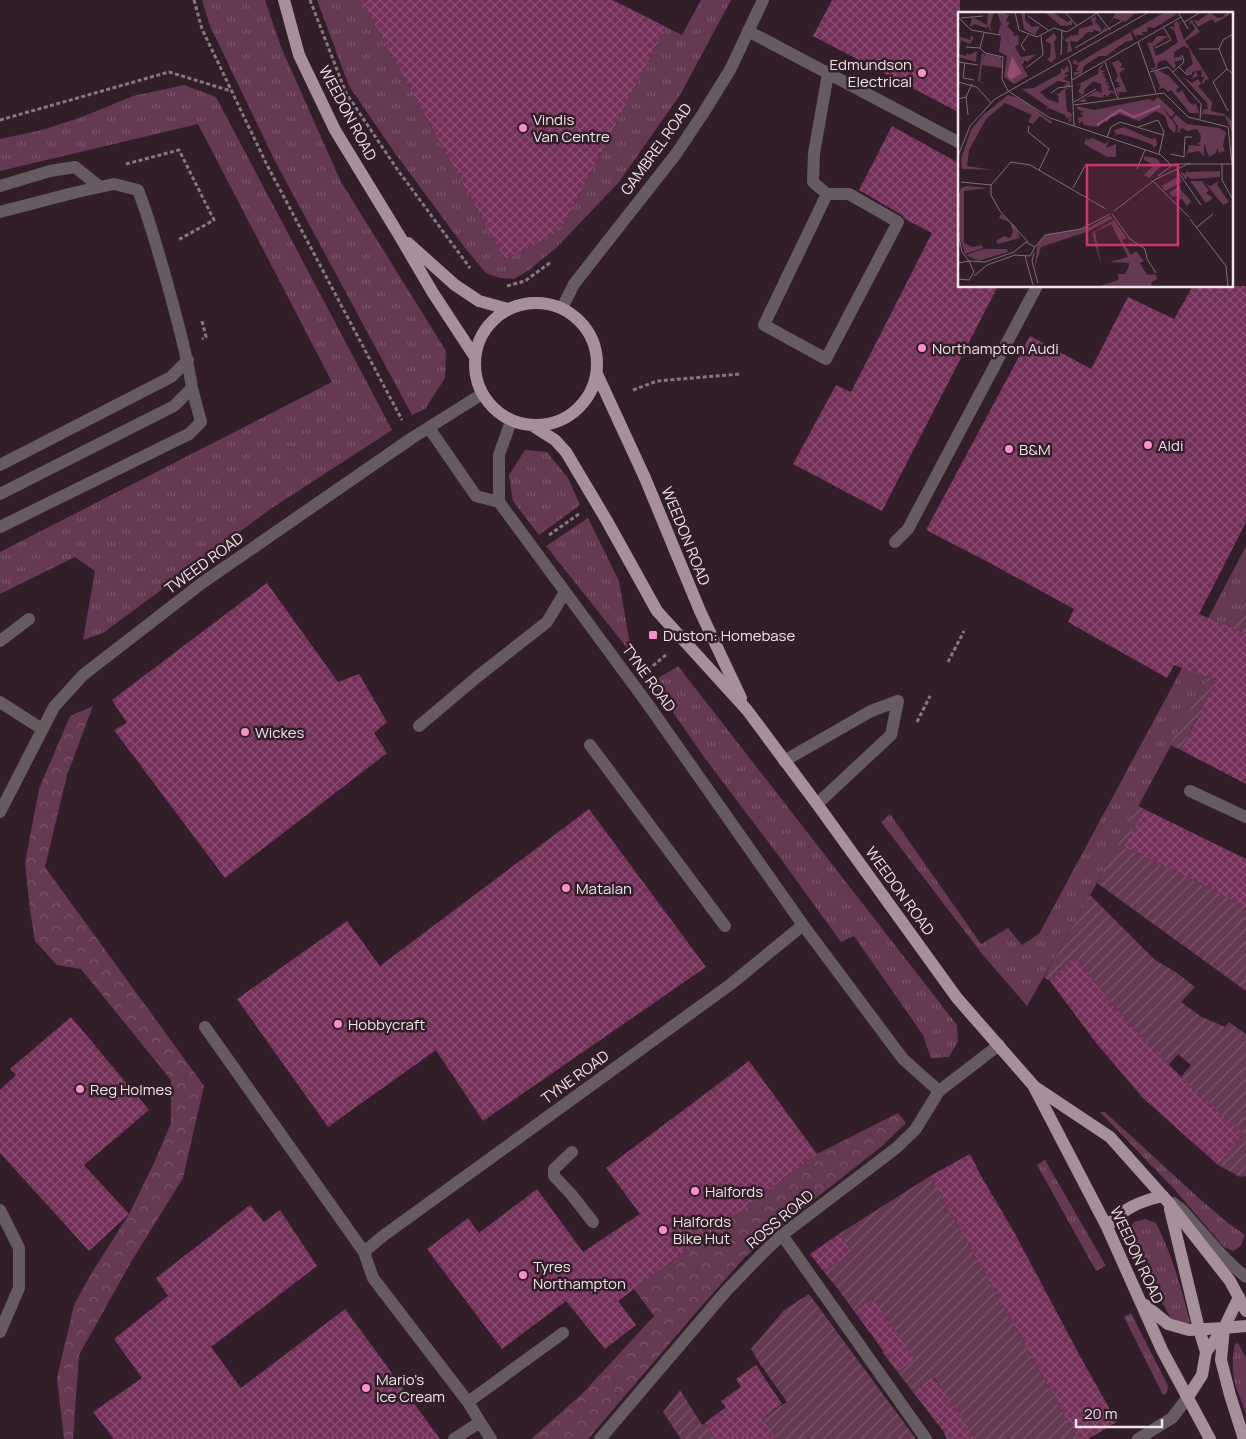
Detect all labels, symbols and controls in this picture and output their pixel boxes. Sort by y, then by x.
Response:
inset map [958,12,1234,288]
place label: Edmundson Electrical [830,54,912,92]
street label: WEEDON ROAD [314,62,382,164]
marker: Edmundson Electrical [916,67,928,79]
street label: GAMBREL ROAD [615,99,697,199]
place label: Vindis Van Centre [533,109,610,147]
marker: Vindis Van Centre [517,122,529,134]
place label: Northampton Audi [932,338,1059,359]
marker: Northampton Audi [916,342,928,354]
place label: Aldi [1158,435,1183,456]
place label: B&M [1019,439,1051,460]
marker: Aldi [1142,439,1154,451]
marker: B&M [1003,443,1015,455]
street label: WEEDON ROAD [657,483,715,589]
street label: TWEED ROAD [160,527,248,599]
place label: Duston: Homebase [663,625,795,646]
marker: Duston: Homebase [647,629,659,641]
street label: TYNE ROAD [617,640,681,716]
place label: Wickes [255,722,305,743]
marker: Wickes [239,726,251,738]
street label: WEEDON ROAD [861,842,939,940]
place label: Matalan [576,878,632,899]
marker: Matalan [560,882,572,894]
place label: Hobbycraft [348,1014,425,1035]
marker: Hobbycraft [332,1018,344,1030]
street label: TYNE ROAD [537,1045,613,1109]
place label: Reg Holmes [90,1079,172,1100]
marker: Reg Holmes [74,1083,86,1095]
place label: Halfords [705,1181,763,1202]
marker: Halfords [689,1185,701,1197]
street label: ROSS ROAD [742,1185,818,1253]
street label: WEEDON ROAD [1105,1203,1169,1307]
place label: Halfords Bike Hut [673,1211,731,1249]
marker: Halfords Bike Hut [657,1224,669,1236]
place label: Tyres Northampton [533,1256,626,1294]
marker: Tyres Northampton [517,1269,529,1281]
place label: Mario's Ice Cream [376,1369,445,1407]
marker: Mario's Ice Cream [360,1382,372,1394]
scale bar [1076,1396,1162,1428]
text: 20 m [1084,1403,1117,1424]

